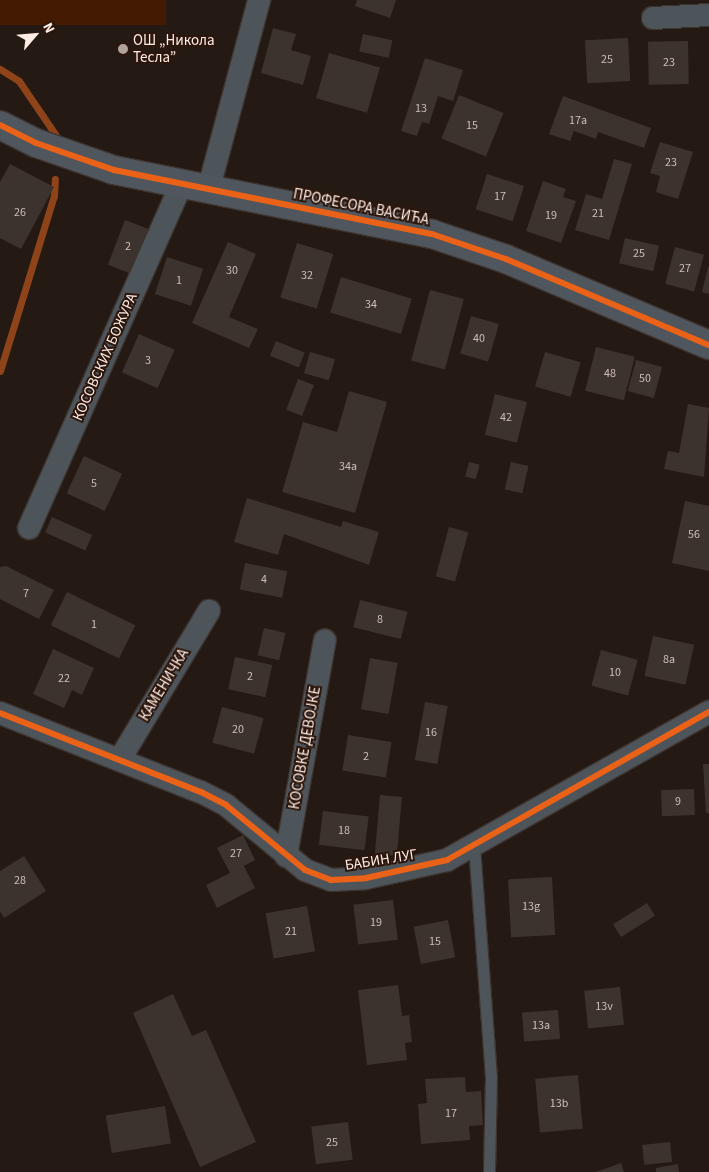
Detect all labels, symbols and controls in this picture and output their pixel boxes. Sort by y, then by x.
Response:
north arrow [10,10,60,60]
text: N [37,20,59,37]
place label: ОШ „Никола Тесла” [133,31,215,66]
marker: ОШ „Никола Тесла” [117,43,129,55]
house number: 25 [601,53,613,67]
house number: 23 [663,56,675,70]
house number: 13 [415,102,427,116]
house number: 17a [569,114,587,128]
house number: 15 [466,119,478,133]
house number: 23 [665,156,677,170]
street label: ПРОФЕСОРА ВАСИЋА [292,185,430,229]
house number: 17 [494,190,506,204]
house number: 26 [14,206,26,220]
house number: 21 [592,207,604,221]
house number: 19 [545,209,557,223]
house number: 2 [125,240,131,254]
house number: 25 [633,247,645,261]
house number: 27 [679,262,691,276]
house number: 30 [226,264,238,278]
house number: 32 [301,269,313,283]
house number: 1 [176,274,182,288]
street label: КОСОВСКИХ БОЖУРА [69,290,141,424]
house number: 34 [365,298,377,312]
house number: 40 [473,332,485,346]
house number: 3 [145,354,151,368]
house number: 48 [604,367,616,381]
house number: 50 [639,372,651,386]
house number: 42 [500,411,512,425]
house number: 34a [339,460,357,474]
house number: 5 [91,477,97,491]
house number: 56 [688,528,700,542]
house number: 4 [261,573,267,587]
house number: 7 [23,587,29,601]
house number: 8 [377,613,383,627]
house number: 1 [91,618,97,632]
street label: КАМЕНИЧКА [135,646,193,724]
house number: 8a [663,653,675,667]
house number: 10 [609,666,621,680]
house number: 2 [247,670,253,684]
house number: 22 [58,672,70,686]
street label: КОСОВКЕ ДЕВОЈКЕ [285,685,325,811]
house number: 20 [232,723,244,737]
house number: 16 [425,726,437,740]
house number: 2 [363,750,369,764]
house number: 9 [675,795,681,809]
house number: 18 [338,824,350,838]
street label: БАБИН ЛУГ [344,845,418,875]
house number: 27 [230,847,242,861]
house number: 28 [14,874,26,888]
house number: 13g [522,900,540,914]
house number: 19 [370,916,382,930]
house number: 21 [285,925,297,939]
house number: 15 [429,935,441,949]
house number: 13v [595,1000,613,1014]
house number: 13a [532,1019,550,1033]
house number: 13b [550,1097,568,1111]
house number: 17 [445,1107,457,1121]
house number: 25 [326,1136,338,1150]

